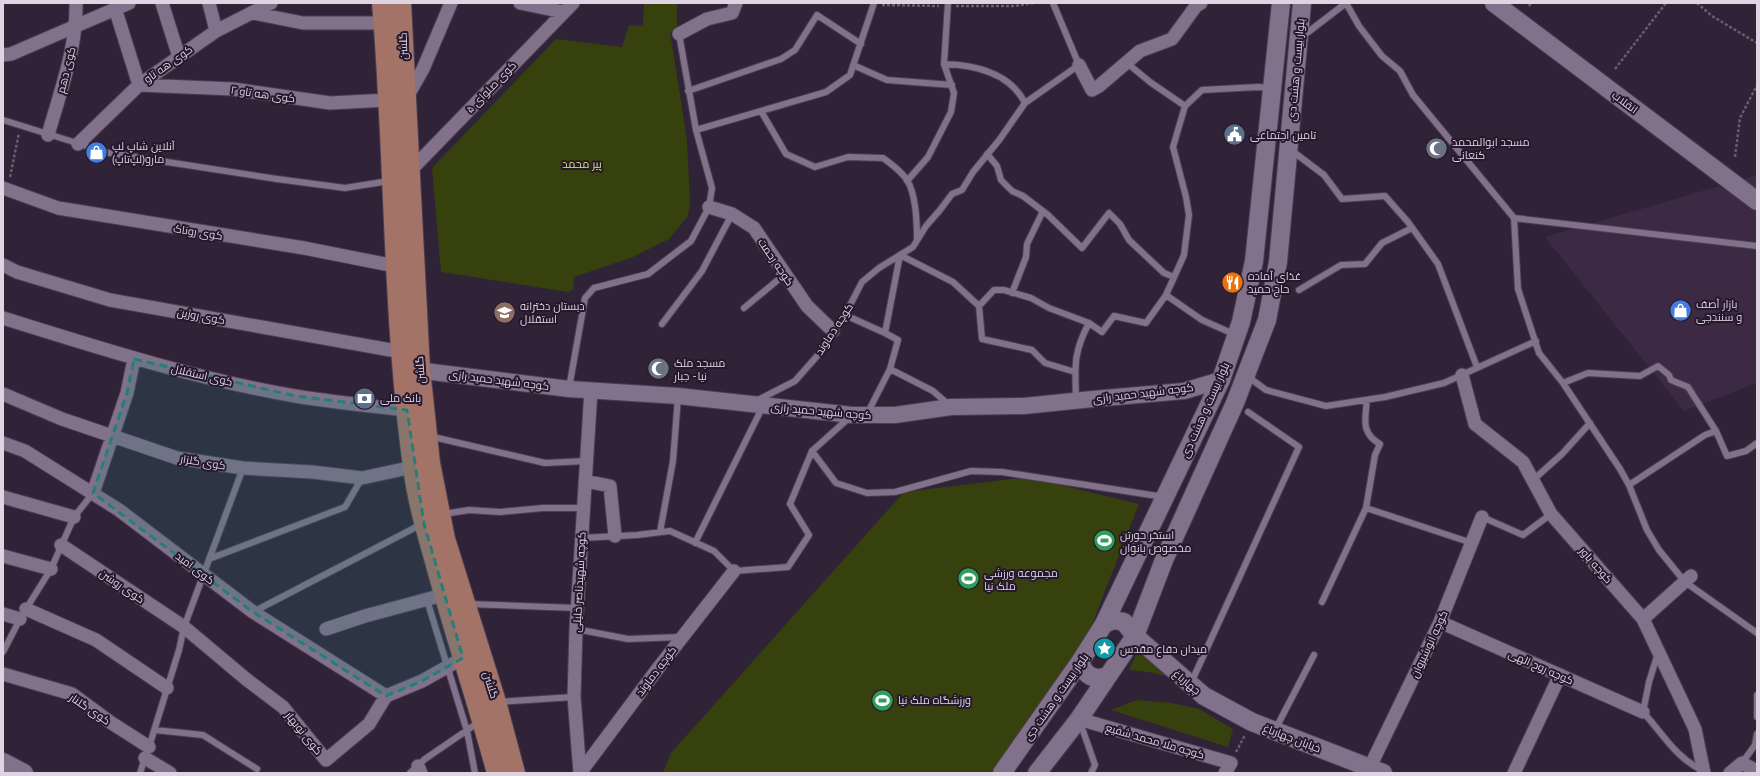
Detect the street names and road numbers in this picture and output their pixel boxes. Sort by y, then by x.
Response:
street label: بلوار بیست و هشت دی [1285,18,1307,122]
street label: گلشن [396,32,410,60]
street label: کوی هه تاو [141,42,195,86]
street label: کوی دهم [53,45,80,95]
street label: کوی صلوای ۵ [463,58,519,116]
street label: کوی هه تاو ۲ [230,83,296,105]
street label: انقلاب [1609,88,1641,116]
street label: کوی روناک [172,221,224,243]
street label: کوچه رحمت [755,236,797,288]
street label: کوچه دماوند [812,300,856,358]
street label: کوی روژین [176,305,226,327]
street label: گلشن [412,356,428,384]
street label: بلوار بیست و هشت دی [1178,360,1232,460]
street label: کوی استقلال [170,361,234,389]
street label: کوچه شهید حمید رازی [448,367,550,393]
street label: کوچه شهید حمید رازی [1092,380,1194,406]
street label: کوچه شهید حمید رازی [770,400,872,422]
street label: کوی گلزار [178,451,227,473]
street label: کوچه شهیدناصر خلیلی [569,531,589,633]
street label: کوچه یاور [1576,543,1616,586]
street label: کوی امید [173,549,217,587]
street label: کوی روشن [97,566,147,606]
street label: کوچه انوشیروان [1407,608,1451,680]
street label: کوچه دماوند [633,643,679,699]
street label: کوچه روح الهی [1506,646,1576,689]
street label: بلوار بیست و هشت دی [1021,651,1091,743]
street label: چهارباغ [1170,666,1204,698]
street label: گلشن [480,670,502,700]
street label: کوی گلنار [66,690,113,728]
street label: کوی نوبهار [282,708,326,758]
street label: کوچه ملا محمد شفیع [1104,720,1206,763]
street label: خیابان چهارباغ [1261,721,1323,756]

